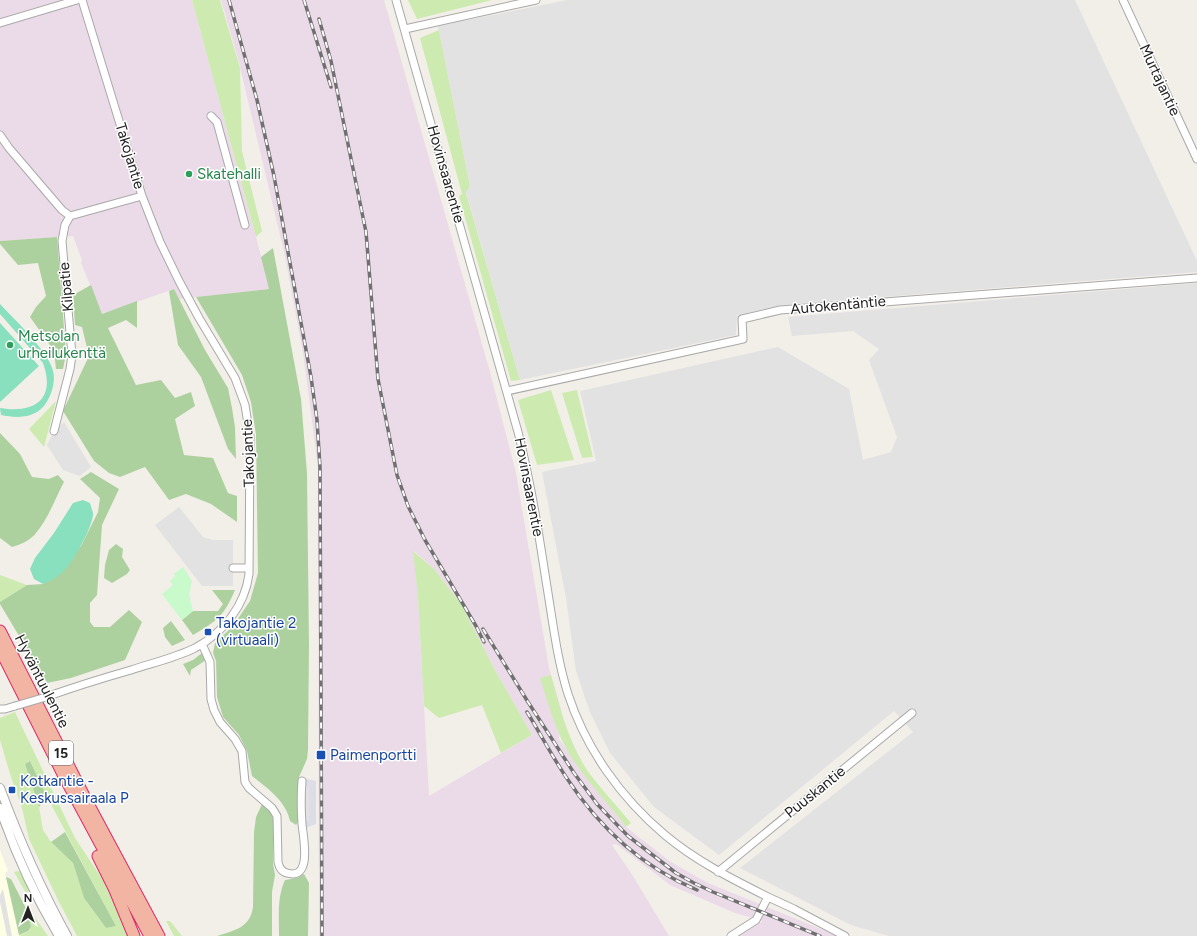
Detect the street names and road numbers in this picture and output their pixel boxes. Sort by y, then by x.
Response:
street label: Murtajantie [1136,41,1184,119]
street label: Takojantie [111,121,149,191]
street label: Hovinsaarentie [423,123,469,225]
street label: Kilpatie [55,261,77,313]
street label: Autokentäntie [790,292,886,318]
street label: Takojantie [238,419,258,487]
street label: Hovinsaarentie [511,436,547,538]
street label: Hyväntuulentie [11,631,73,731]
road number: 15 [49,741,73,765]
street label: Puuskantie [781,762,849,822]

